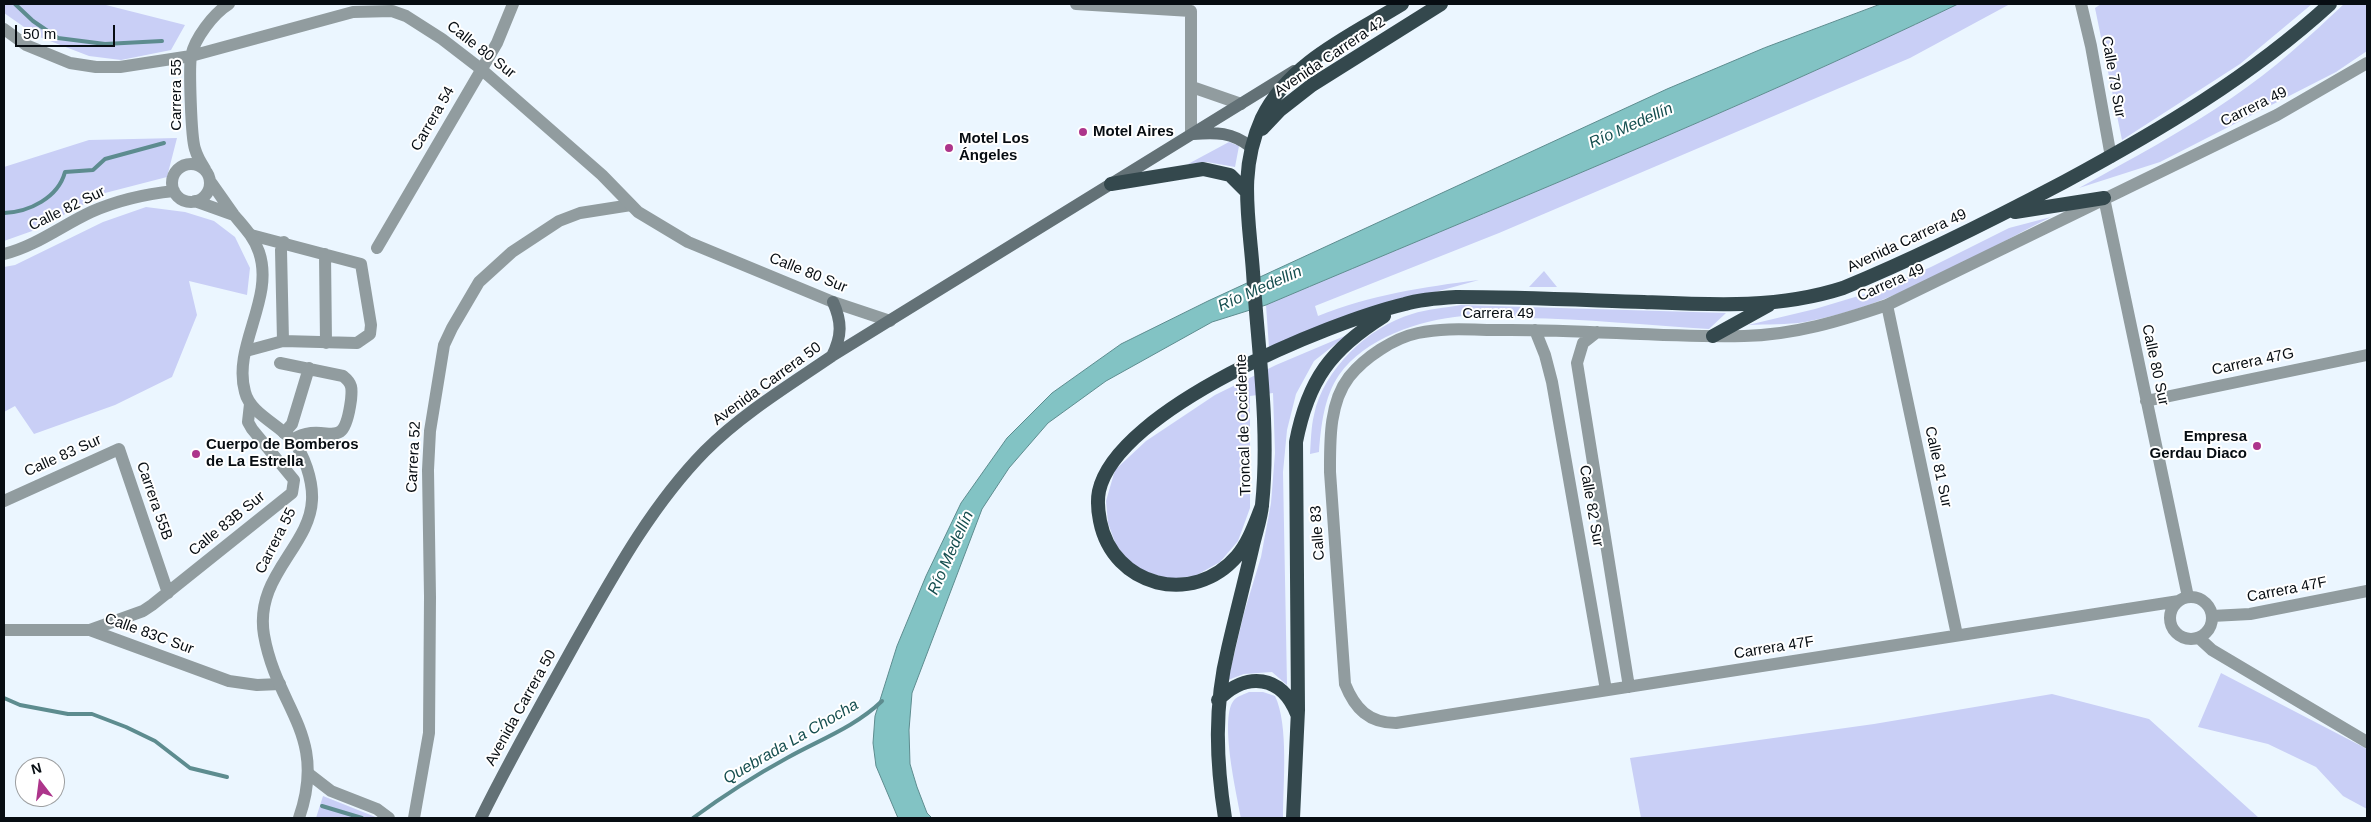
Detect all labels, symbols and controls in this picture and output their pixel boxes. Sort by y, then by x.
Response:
street label: Avenida Carrera 42 [1271,13,1389,101]
scale bar [18,15,118,47]
street label: Calle 80 Sur [443,17,519,83]
text: 50 m [23,25,56,42]
street label: Calle 79 Sur [2097,35,2129,119]
street label: Carrera 55 [168,59,186,131]
street label: Carrera 54 [407,83,459,155]
street label: Carrera 49 [2218,83,2290,131]
water label: Río Medellín [1586,99,1676,153]
place label: Motel Aires [1093,123,1174,141]
marker: Motel Aires [1077,126,1089,138]
place label: Motel Los Ángeles [959,130,1029,165]
marker: Motel Los Ángeles [943,142,955,154]
street label: Calle 82 Sur [26,183,108,235]
street label: Avenida Carrera 49 [1844,205,1970,277]
street label: Calle 80 Sur [766,249,850,297]
street label: Carrera 49 [1855,260,1927,306]
water label: Río Medellín [1215,262,1305,316]
street label: Carrera 49 [1462,305,1534,323]
street label: Calle 80 Sur [2138,323,2172,407]
street label: Avenida Carrera 50 [709,339,825,429]
street label: Carrera 47G [2210,345,2296,379]
street label: Troncal de Occidente [1233,354,1255,496]
street label: Carrera 52 [403,421,425,493]
street label: Calle 81 Sur [1921,425,1955,509]
place label: Empresa Gerdau Diaco [2149,428,2247,463]
street label: Calle 83 Sur [22,431,104,481]
place label: Cuerpo de Bomberos de La Estrella [206,436,359,471]
marker: Empresa Gerdau Diaco [2251,440,2263,452]
marker: Cuerpo de Bomberos de La Estrella [190,448,202,460]
street label: Carrera 55B [132,459,176,543]
street label: Calle 82 Sur [1575,464,1607,548]
street label: Calle 83B Sur [185,488,269,560]
street label: Carrera 55 [252,505,300,577]
street label: Calle 83 [1307,505,1329,561]
water label: Río Medellín [924,508,978,598]
street label: Carrera 47F [2246,573,2328,607]
street label: Calle 83C Sur [102,610,196,658]
street label: Carrera 47F [1733,633,1815,663]
street label: Avenida Carrera 50 [482,647,560,769]
water label: Quebrada La Chocha [720,695,862,789]
north arrow [15,757,65,807]
text: N [29,759,43,778]

